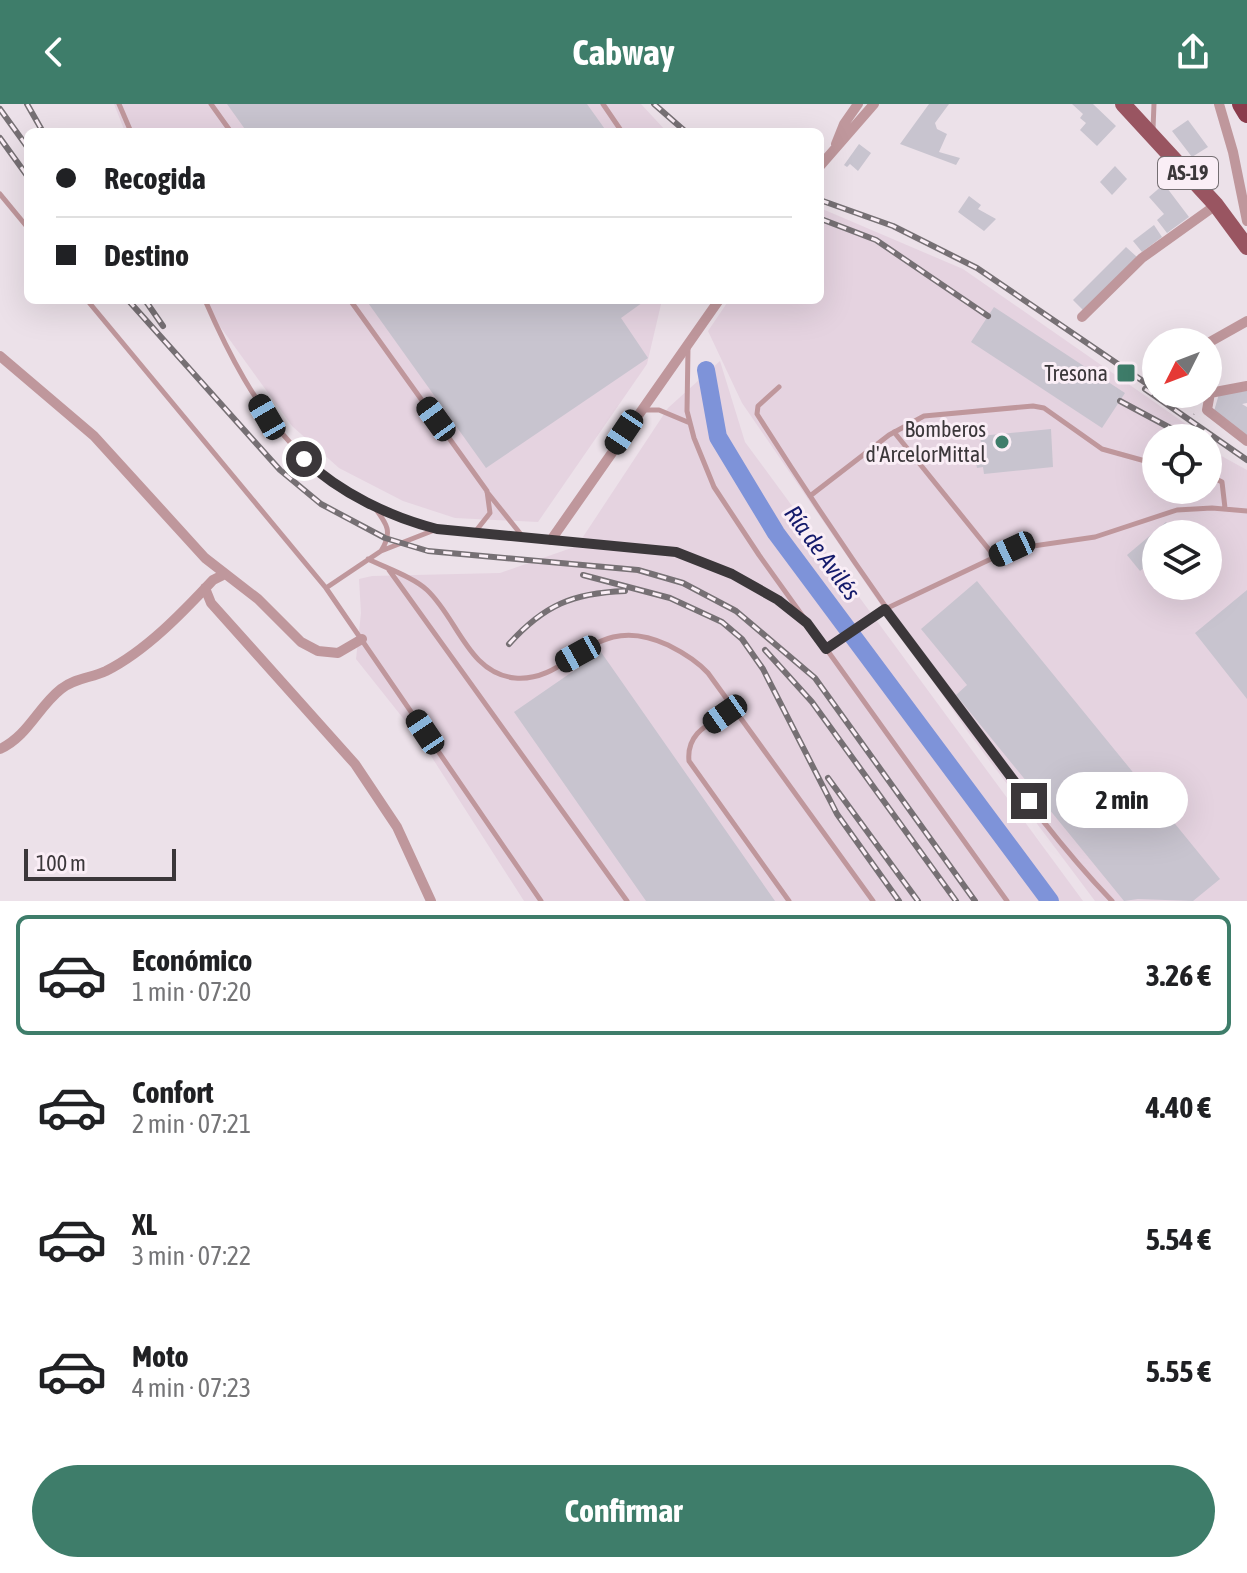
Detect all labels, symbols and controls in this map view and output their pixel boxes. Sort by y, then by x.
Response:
icon: back [32,30,76,74]
icon: share [1171,30,1215,74]
text: Cabway [572,31,675,73]
road number: AS-19 [1158,157,1218,189]
text: Recogida [104,161,206,195]
text: Destino [104,238,189,272]
north arrow [1142,328,1222,408]
map controls [1142,328,1222,600]
place label: Tresona [1044,360,1108,386]
marker: Tresona [1115,362,1137,384]
car [245,390,289,444]
car [412,393,460,445]
car [601,405,647,459]
place label: Bomberos d'ArcelorMittal [866,416,986,467]
button: locate [1142,424,1222,504]
marker: Bomberos d'ArcelorMittal [993,433,1011,451]
route start [286,441,322,477]
water label: Ría de Avilés [779,500,866,605]
button: layers [1142,520,1222,600]
car [985,528,1039,570]
car [551,632,605,676]
car [698,690,752,738]
car [402,705,448,759]
callout: 2 min [1057,773,1189,829]
route end [1011,783,1047,819]
text: 2 min [1095,785,1149,815]
scale bar [24,845,176,881]
text: 100 m [36,850,86,876]
icon: car [36,939,108,1011]
text: Económico [132,943,252,977]
text: 3.26 € [1146,958,1211,992]
text: 1 min · 07:20 [132,977,251,1007]
icon: car [36,1071,108,1143]
text: Confort [132,1075,214,1109]
text: 4.40 € [1146,1090,1211,1124]
text: 2 min · 07:21 [132,1109,251,1139]
icon: car [36,1203,108,1275]
text: XL [132,1207,157,1241]
text: 5.54 € [1146,1222,1211,1256]
text: 3 min · 07:22 [132,1241,251,1271]
icon: car [36,1335,108,1407]
text: Moto [132,1339,189,1373]
text: 5.55 € [1146,1354,1211,1388]
text: 4 min · 07:23 [132,1373,251,1403]
button: Confirmar [32,1465,1215,1557]

